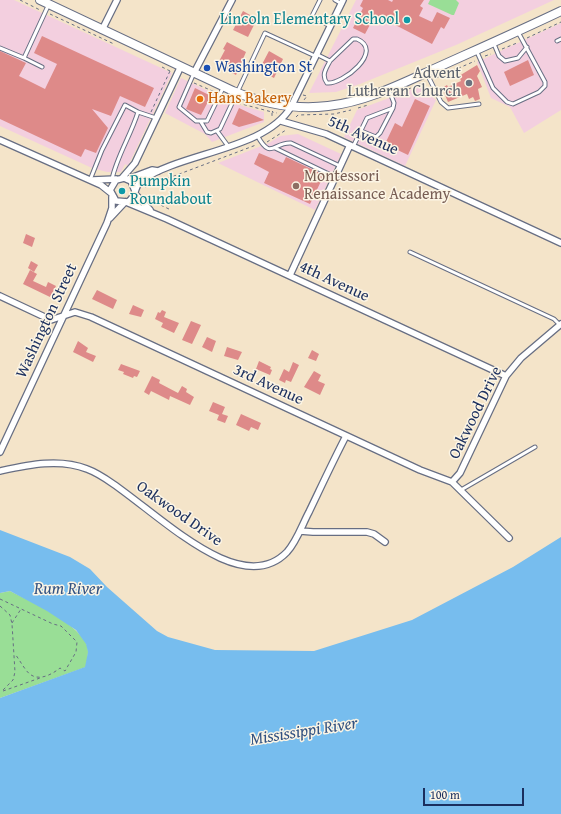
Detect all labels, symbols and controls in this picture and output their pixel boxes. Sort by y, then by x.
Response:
place label: Lincoln Elementary School [220,10,399,30]
marker: Lincoln Elementary School [402,15,412,25]
place label: Washington St [215,58,312,78]
marker: Washington St [202,63,212,73]
place label: Advent Lutheran Church [347,64,461,102]
marker: Advent Lutheran Church [464,78,474,88]
place label: Hans Bakery [208,89,292,109]
marker: Hans Bakery [195,94,205,104]
street label: 5th Avenue [325,112,401,160]
place label: Montessori Renaissance Academy [304,167,451,205]
place label: Pumpkin Roundabout [130,172,212,210]
marker: Montessori Renaissance Academy [291,181,301,191]
marker: Pumpkin Roundabout [117,186,127,196]
street label: 4th Avenue [296,257,372,307]
street label: Washington Street [12,261,82,381]
street label: 3rd Avenue [230,360,306,410]
street label: Oakwood Drive [445,363,507,463]
street label: Oakwood Drive [132,477,226,551]
water label: Rum River [34,580,102,600]
water label: Mississippi River [249,713,359,751]
scale bar [425,780,526,806]
text: 100 m [430,786,460,803]

